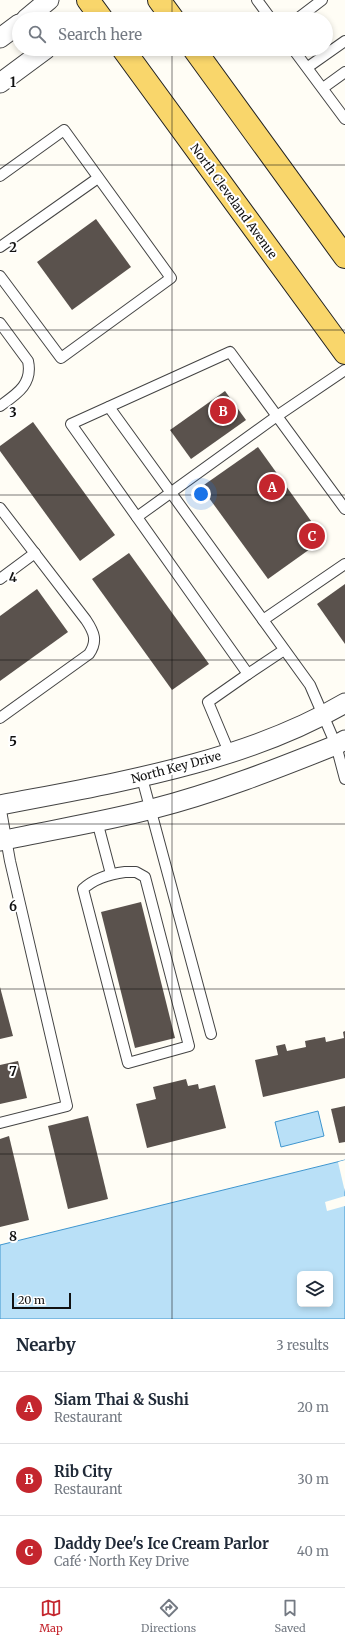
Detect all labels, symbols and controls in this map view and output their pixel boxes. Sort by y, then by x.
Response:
search box [12,12,333,56]
icon: search [26,23,48,45]
text: Search here [58,25,142,44]
text: 1 [10,74,16,91]
street label: North Cleveland Avenue [187,141,281,261]
text: 2 [9,239,17,256]
pin: B [210,396,236,426]
text: 3 [9,404,17,421]
pin: A [259,472,285,502]
your location [191,484,211,504]
pin: C [299,521,325,551]
text: 4 [9,569,18,586]
text: 5 [9,733,17,750]
street label: North Key Drive [129,748,223,786]
text: 6 [9,898,17,915]
text: 7 [9,1063,17,1080]
text: 8 [9,1228,17,1245]
map controls [297,1271,333,1307]
button: layers [297,1271,333,1307]
scale bar [12,1291,71,1310]
text: 20 m [18,1293,45,1307]
text: Nearby [16,1334,76,1356]
text: 3 results [276,1337,329,1354]
text: Siam Thai & Sushi [54,1390,189,1409]
text: A [24,1399,34,1416]
text: 20 m [297,1399,329,1416]
text: Restaurant [54,1409,122,1426]
text: Rib City [54,1462,112,1481]
text: B [24,1471,34,1488]
text: 30 m [297,1471,329,1488]
text: Restaurant [54,1481,122,1498]
text: Daddy Dee's Ice Cream Parlor [54,1534,269,1553]
text: C [25,1543,33,1560]
text: 40 m [297,1543,329,1560]
text: Café · North Key Drive [54,1553,189,1570]
tab: Map [39,1597,63,1635]
tab: Directions [141,1597,196,1635]
tab: Saved [275,1597,306,1635]

